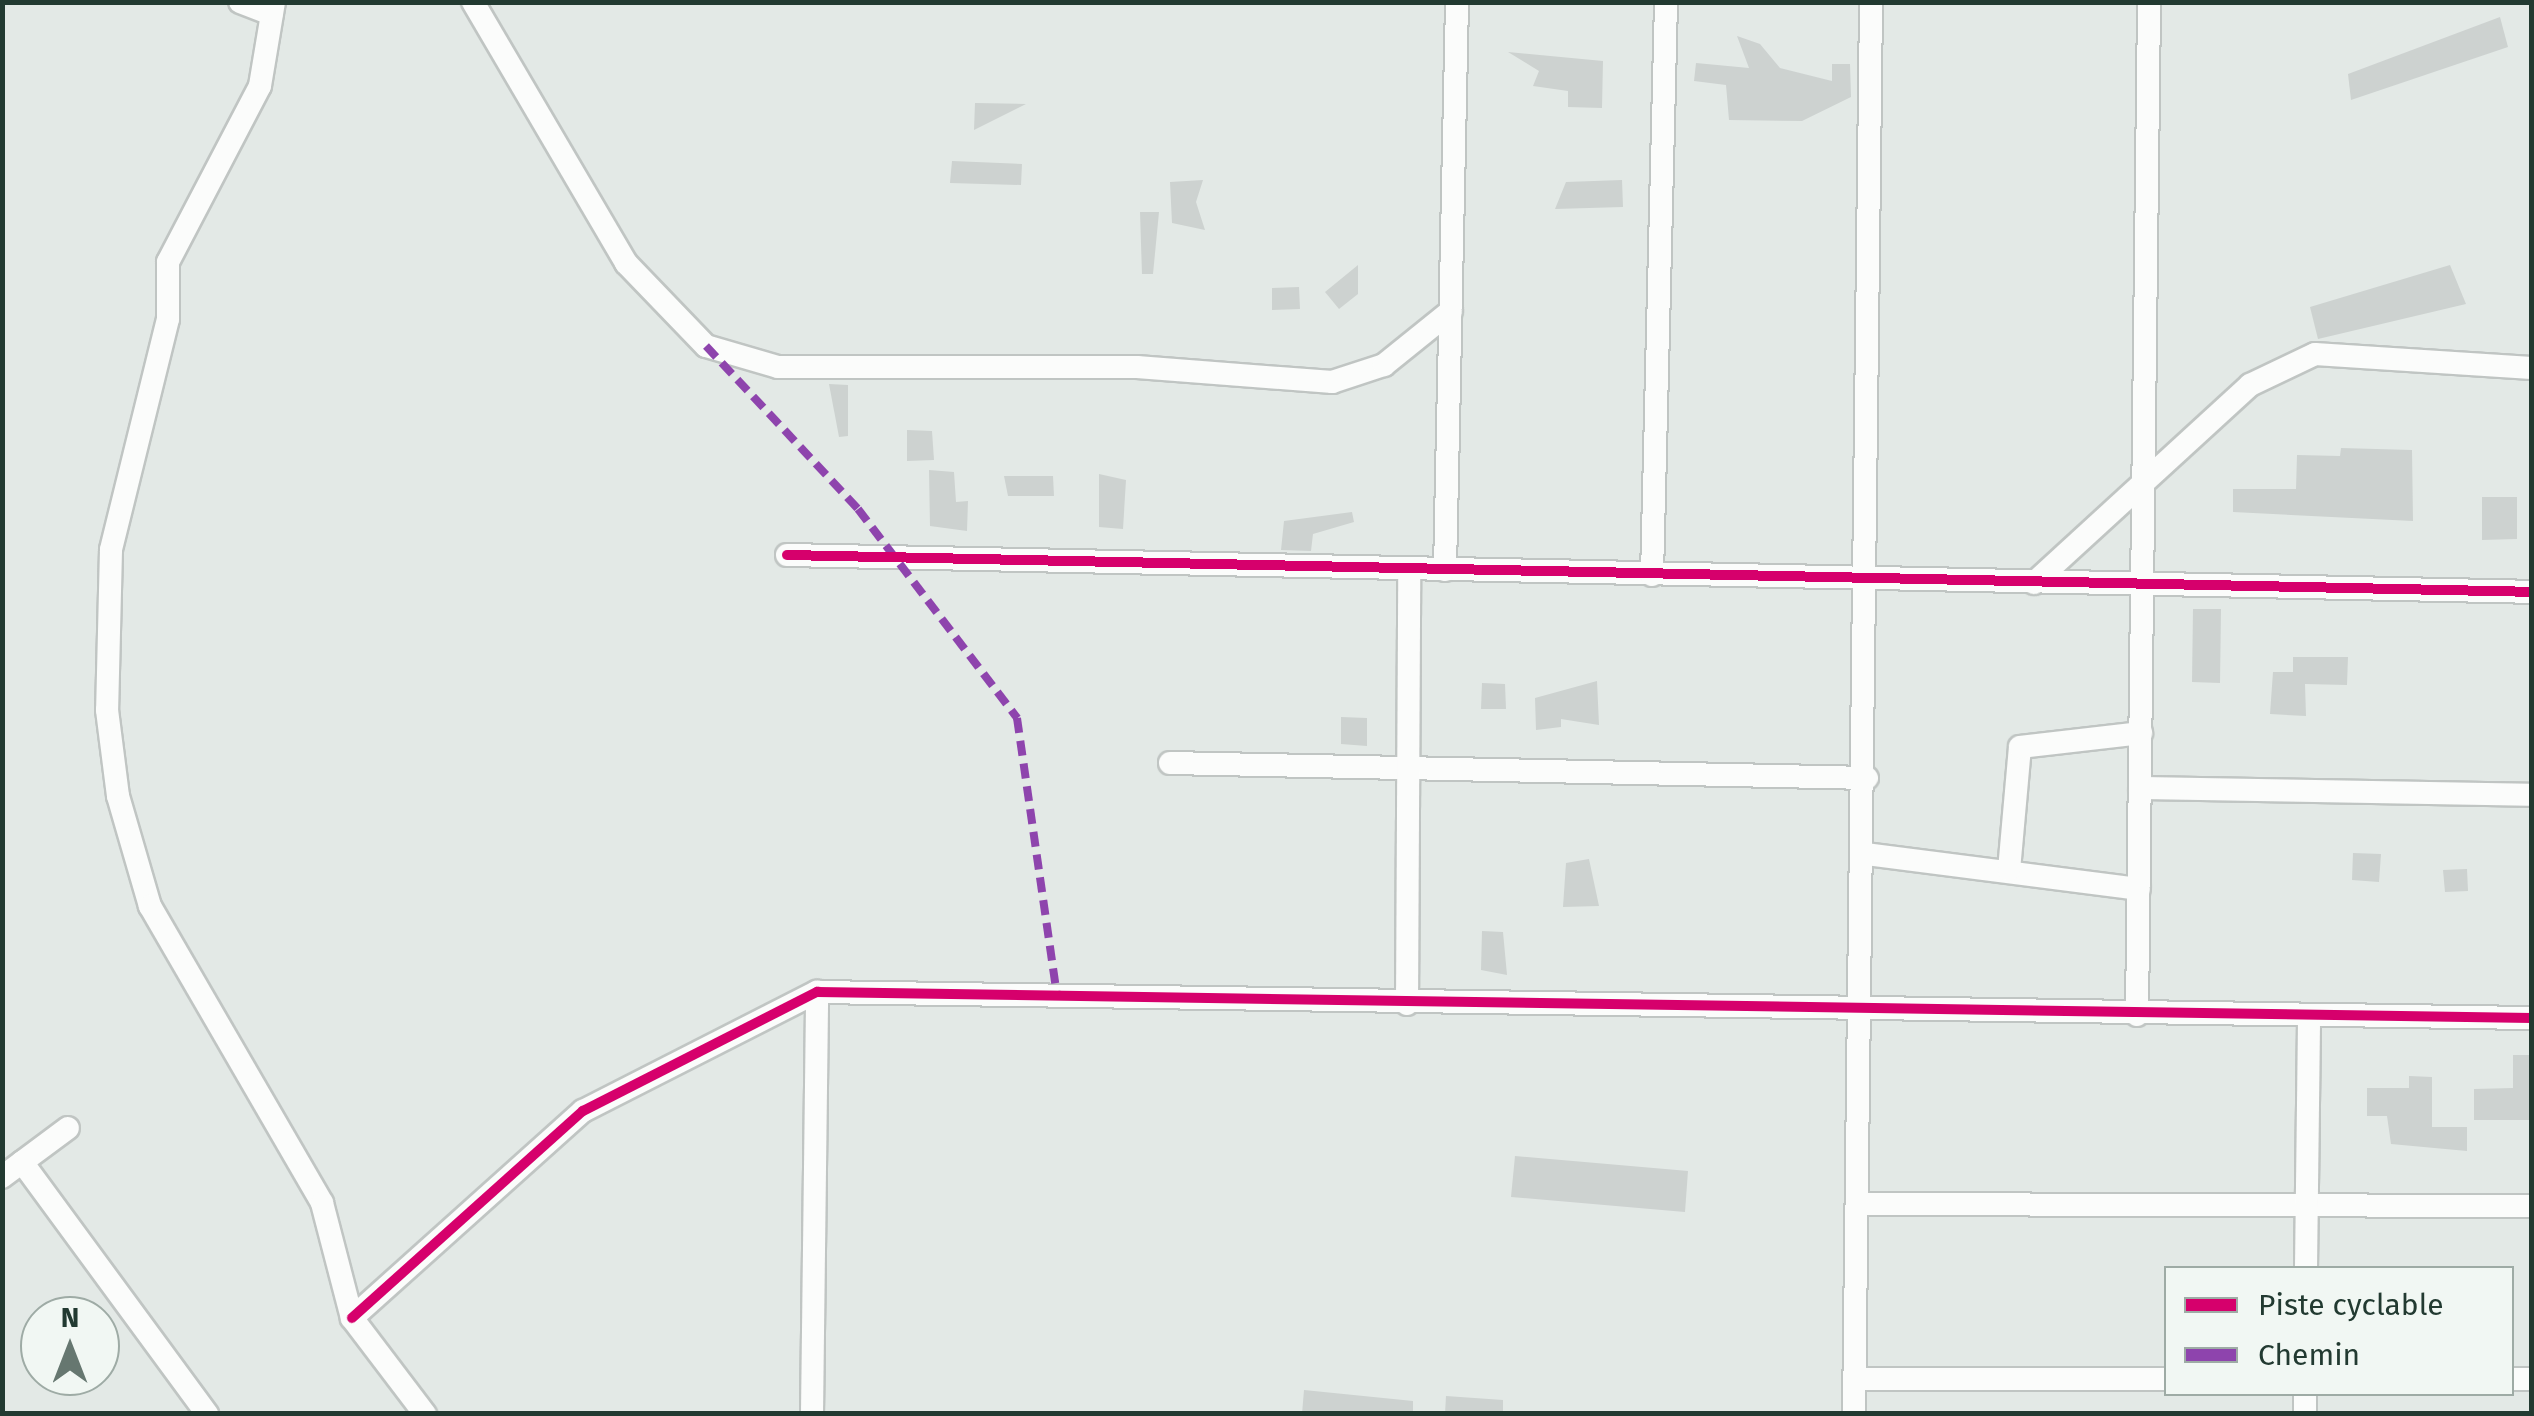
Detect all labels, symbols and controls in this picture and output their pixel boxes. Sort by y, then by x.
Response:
legend [2164,1266,2514,1396]
text: Piste cyclable [2258,1287,2444,1323]
north arrow [20,1296,120,1396]
text: N [61,1301,79,1334]
text: Chemin [2258,1337,2360,1373]

